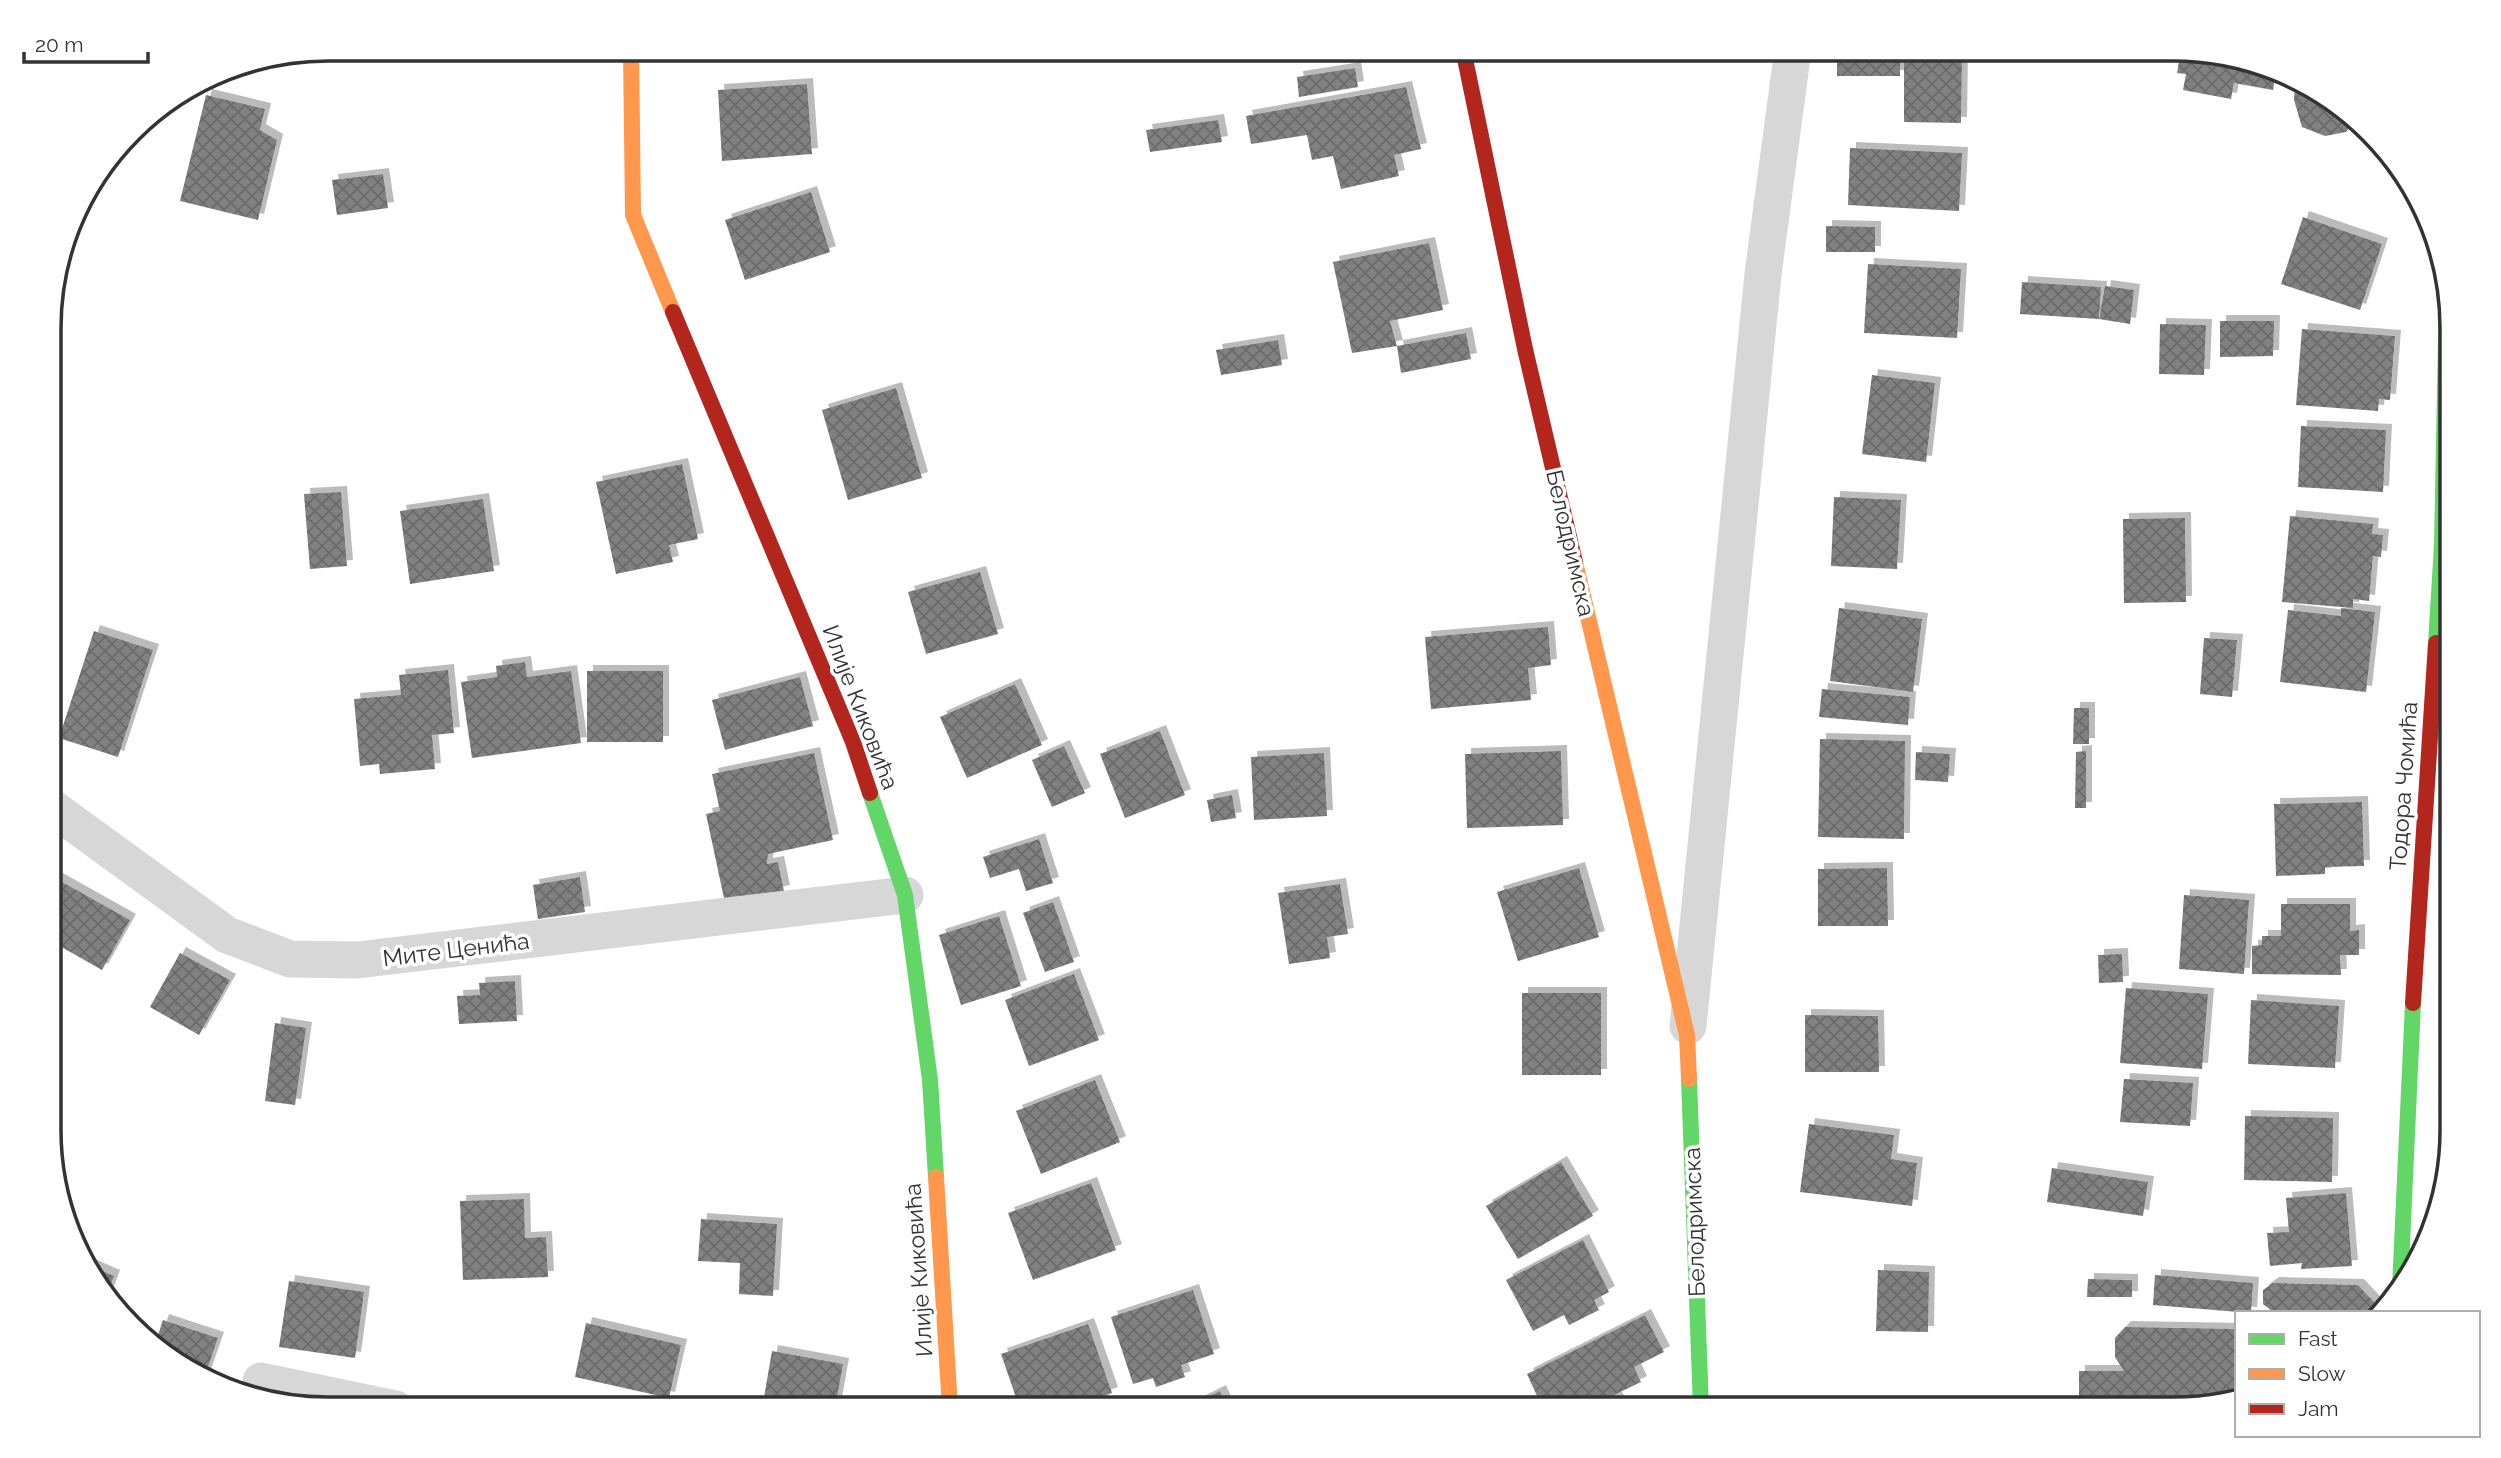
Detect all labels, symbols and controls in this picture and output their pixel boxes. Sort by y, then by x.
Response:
scale bar [24,21,149,65]
text: 20 m [35,32,83,57]
street label: Белодримска [1541,467,1601,619]
street label: Илије Киковића [817,621,905,793]
street label: Тодора Чомића [2384,701,2422,871]
street label: Мите Ценића [381,927,531,971]
street label: Белодримска [1678,1147,1710,1297]
street label: Илије Киковића [898,1182,938,1358]
legend [2235,1311,2480,1437]
text: Fast [2298,1326,2338,1351]
text: Slow [2298,1361,2346,1386]
text: Jam [2298,1396,2339,1421]

